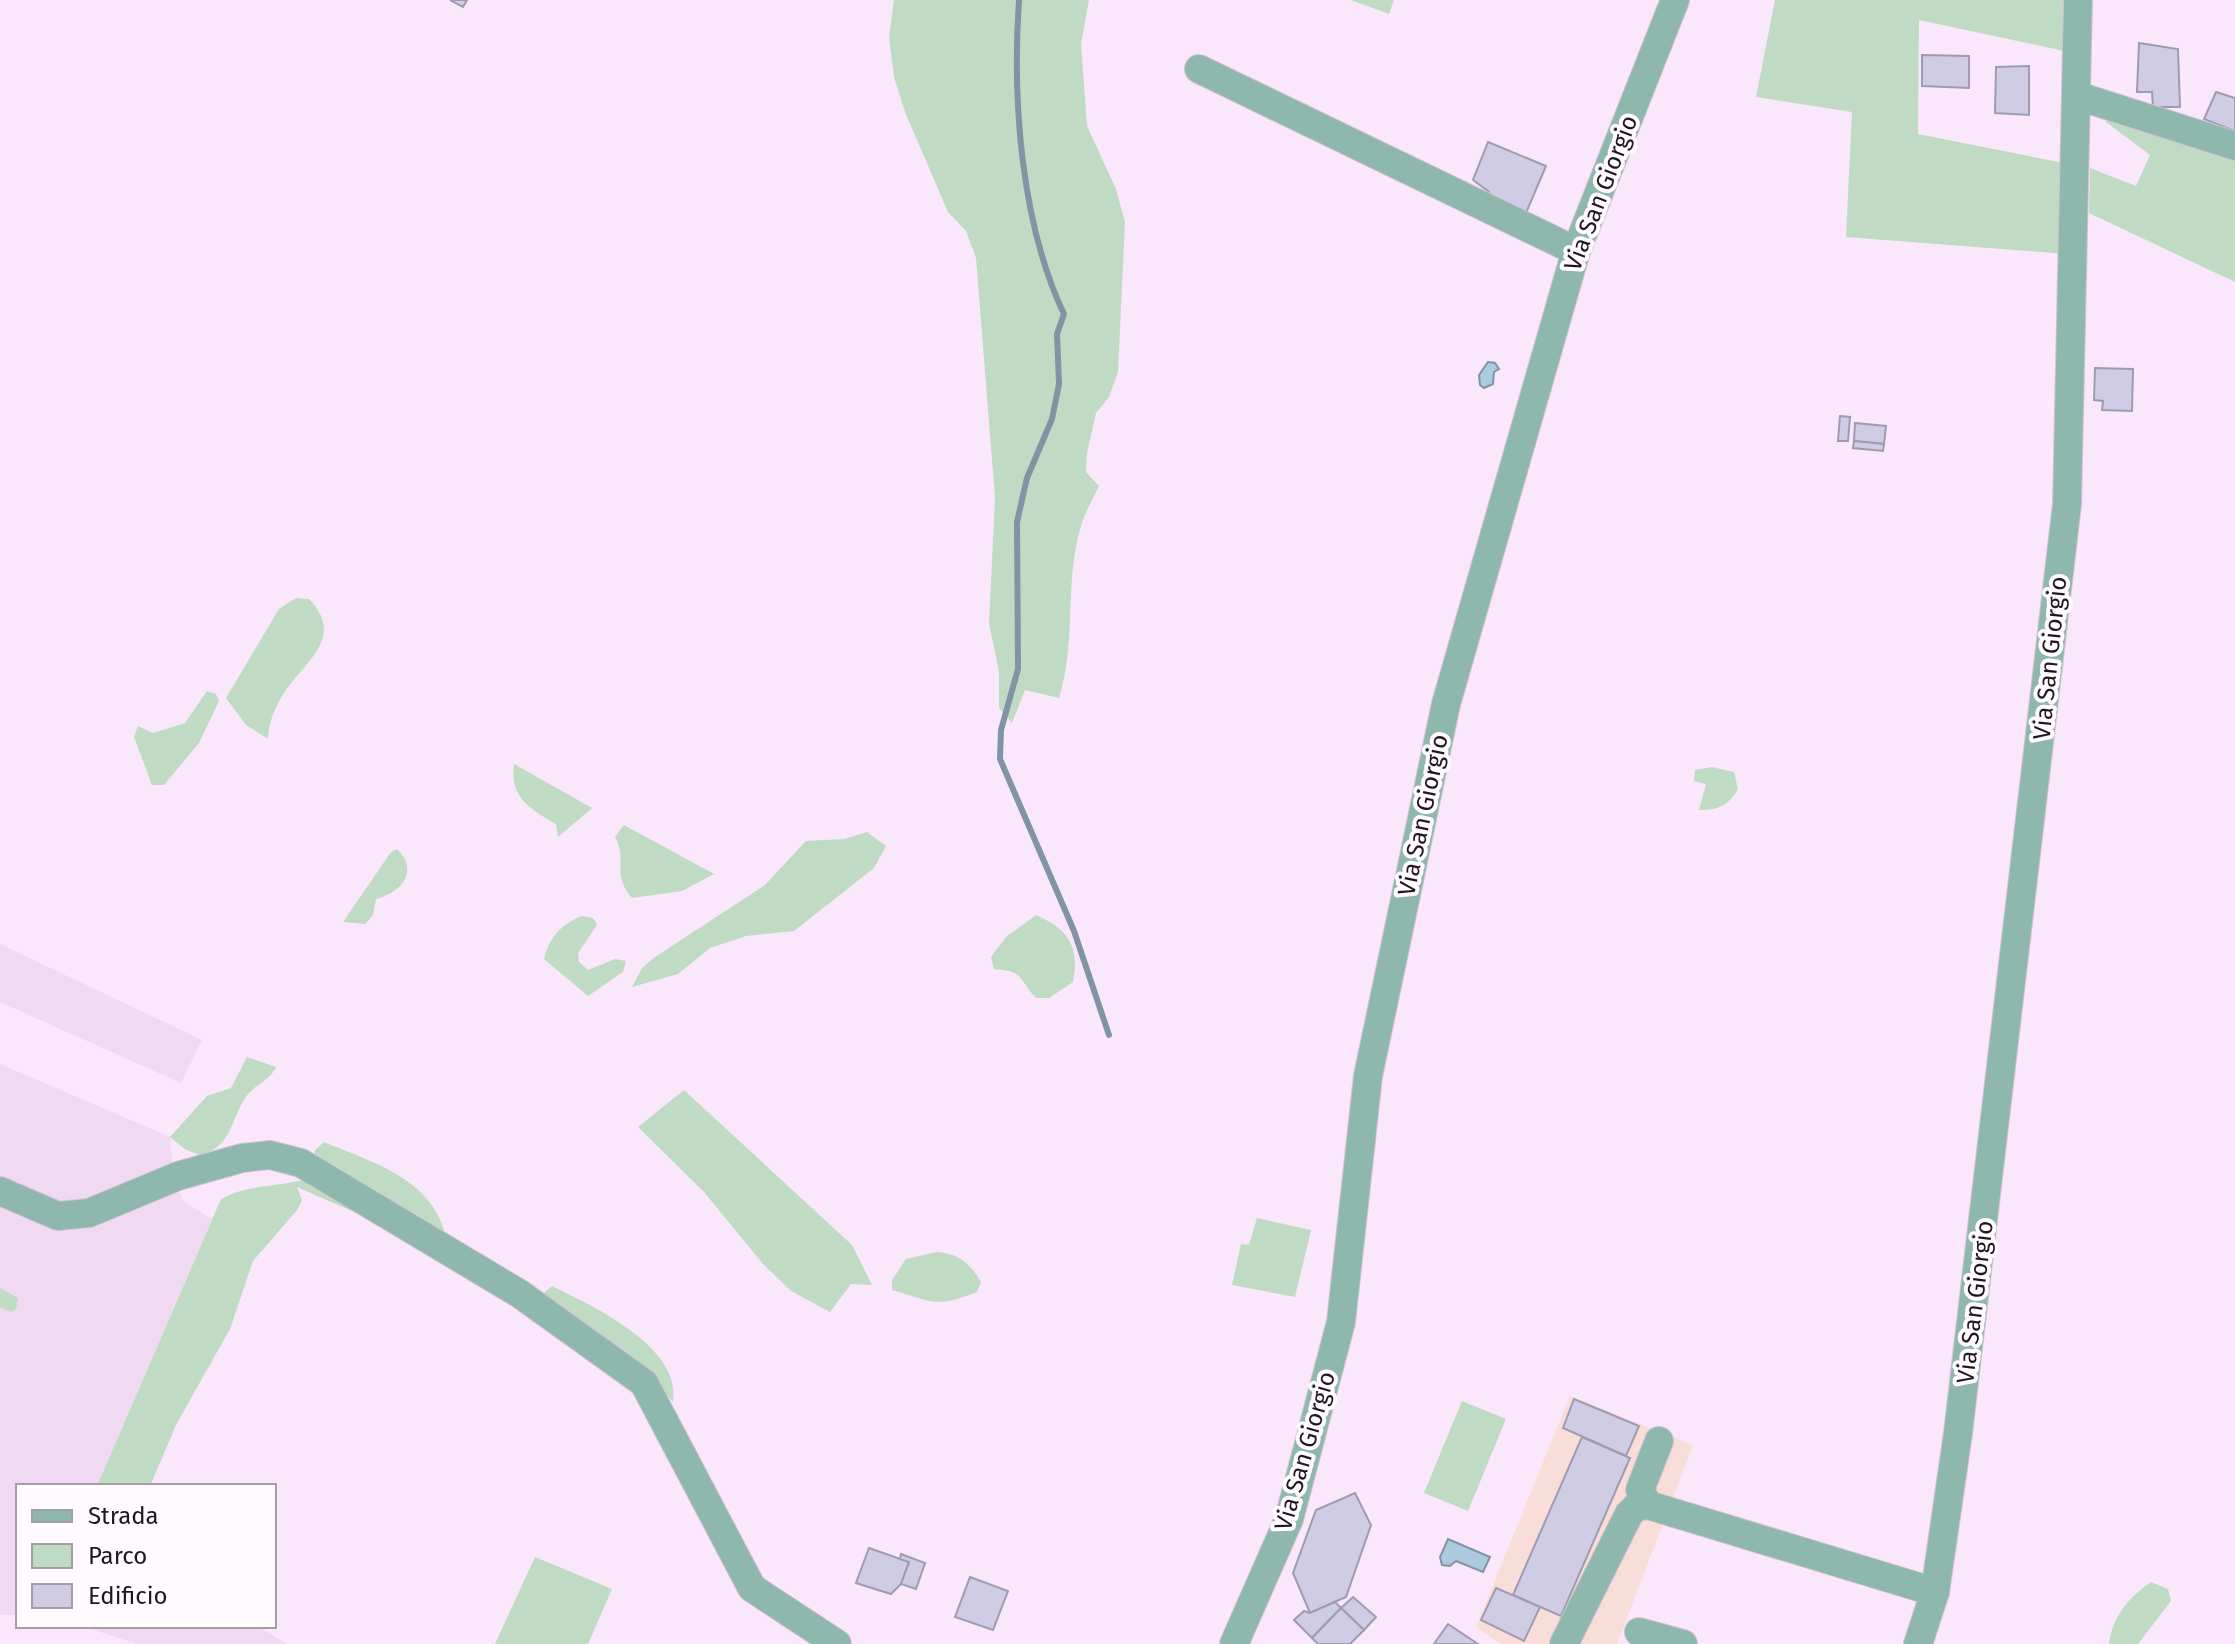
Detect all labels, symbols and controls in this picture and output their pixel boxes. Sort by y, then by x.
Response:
street label: Via San Giorgio [1559,111,1643,275]
street label: Via San Giorgio [2027,575,2073,741]
street label: Via San Giorgio [1392,732,1454,898]
street label: Via San Giorgio [1951,1219,1999,1385]
street label: Via San Giorgio [1269,1368,1341,1534]
legend [16,1484,276,1628]
text: Strada [88,1502,159,1530]
text: Parco [88,1542,147,1570]
text: Edificio [88,1582,168,1610]

